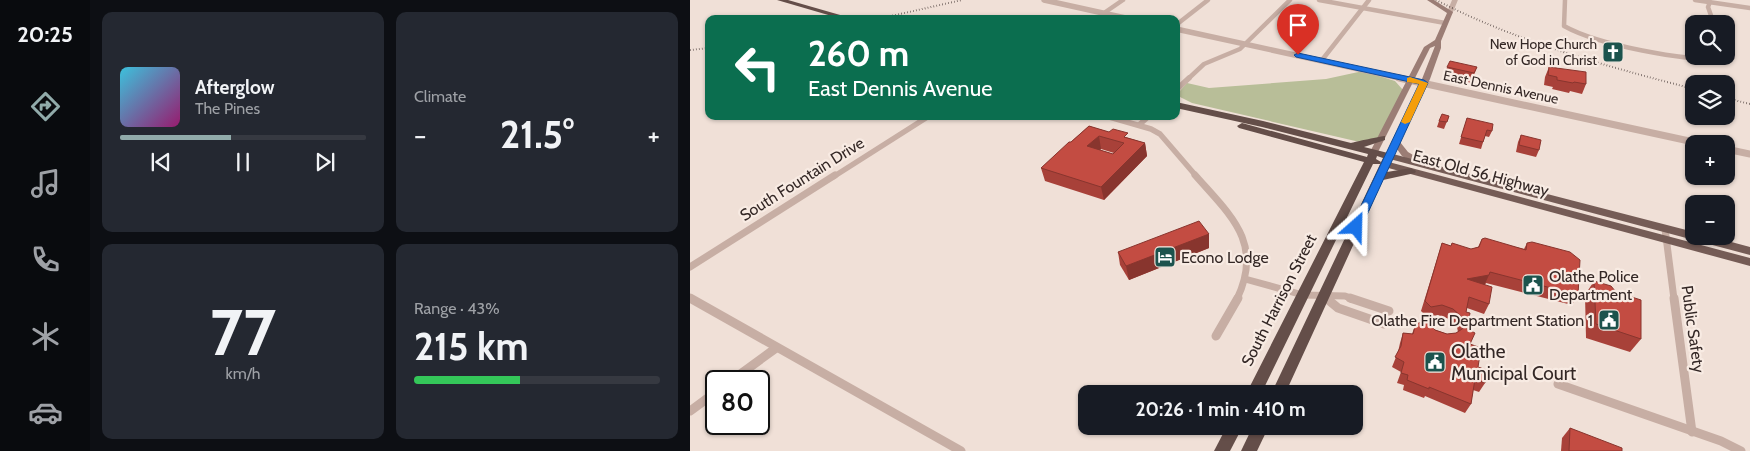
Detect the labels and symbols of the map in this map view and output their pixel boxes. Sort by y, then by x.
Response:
pin [1277,4,1319,55]
place label: New Hope Church of God in Christ [1490,35,1597,69]
church icon: New Hope Church of God in Christ [1601,40,1625,64]
street label: East Dennis Avenue [1442,66,1560,108]
street label: South Fountain Drive [736,133,868,225]
street label: East Old 56 Highway [1411,146,1551,200]
position arrow [1329,200,1381,252]
street label: South Harrison Street [1237,230,1321,369]
hotel icon: Econo Lodge [1153,245,1177,269]
place label: Econo Lodge [1181,248,1269,267]
place label: Olathe Police Department [1549,267,1639,304]
public building icon: Olathe Police Department [1521,273,1545,297]
street label: Public Safety [1677,284,1709,374]
public building icon: Olathe Fire Department Station 1 [1597,308,1621,332]
place label: Olathe Fire Department Station 1 [1371,311,1593,330]
place label: Olathe Municipal Court [1451,340,1577,385]
public building icon: Olathe Municipal Court [1423,350,1447,374]
speed limit sign: 80 [705,370,770,435]

